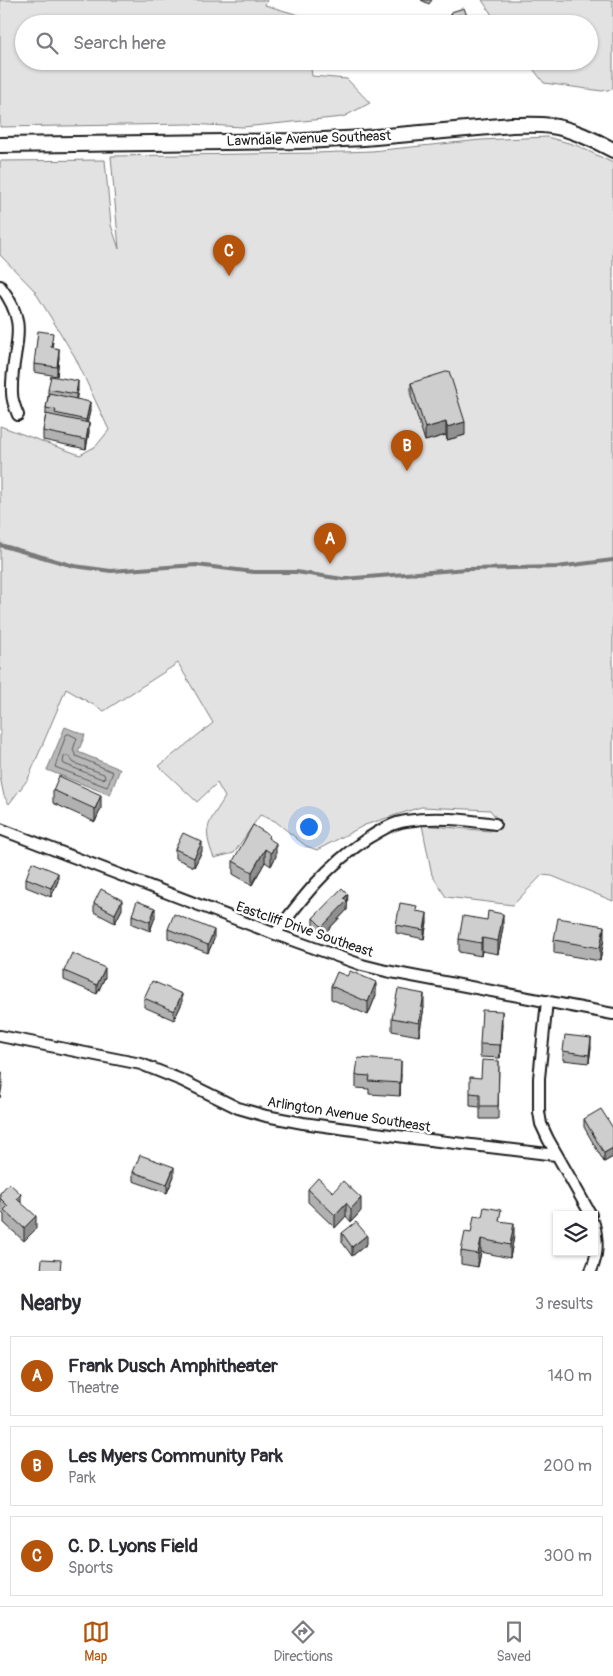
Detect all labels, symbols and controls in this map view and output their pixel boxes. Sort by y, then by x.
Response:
search box [15,15,598,70]
icon: search [33,29,61,57]
text: Search here [73,31,166,55]
street label: Lawndale Avenue Southeast [226,127,392,150]
pin: C [213,235,245,276]
pin: B [391,430,423,471]
pin: A [314,523,346,564]
your location [296,814,322,840]
street label: Eastcliff Drive Southeast [234,898,376,961]
street label: Arlington Avenue Southeast [266,1093,432,1136]
map controls [553,1211,598,1256]
button: layers [553,1211,598,1256]
text: Nearby [20,1290,81,1317]
text: 3 results [535,1294,593,1314]
text: Frank Dusch Amphitheater [68,1354,278,1378]
text: A [32,1366,42,1386]
text: 140 m [548,1366,592,1386]
text: Theatre [68,1378,119,1398]
text: Les Myers Community Park [68,1444,283,1468]
text: B [32,1456,42,1476]
text: 200 m [544,1456,592,1476]
text: Park [68,1468,96,1488]
text: C. D. Lyons Field [68,1534,198,1558]
text: C [32,1546,42,1566]
text: 300 m [544,1546,592,1566]
text: Sports [68,1558,113,1578]
tab: Map [82,1618,110,1665]
tab: Directions [273,1618,333,1665]
tab: Saved [496,1618,531,1665]

